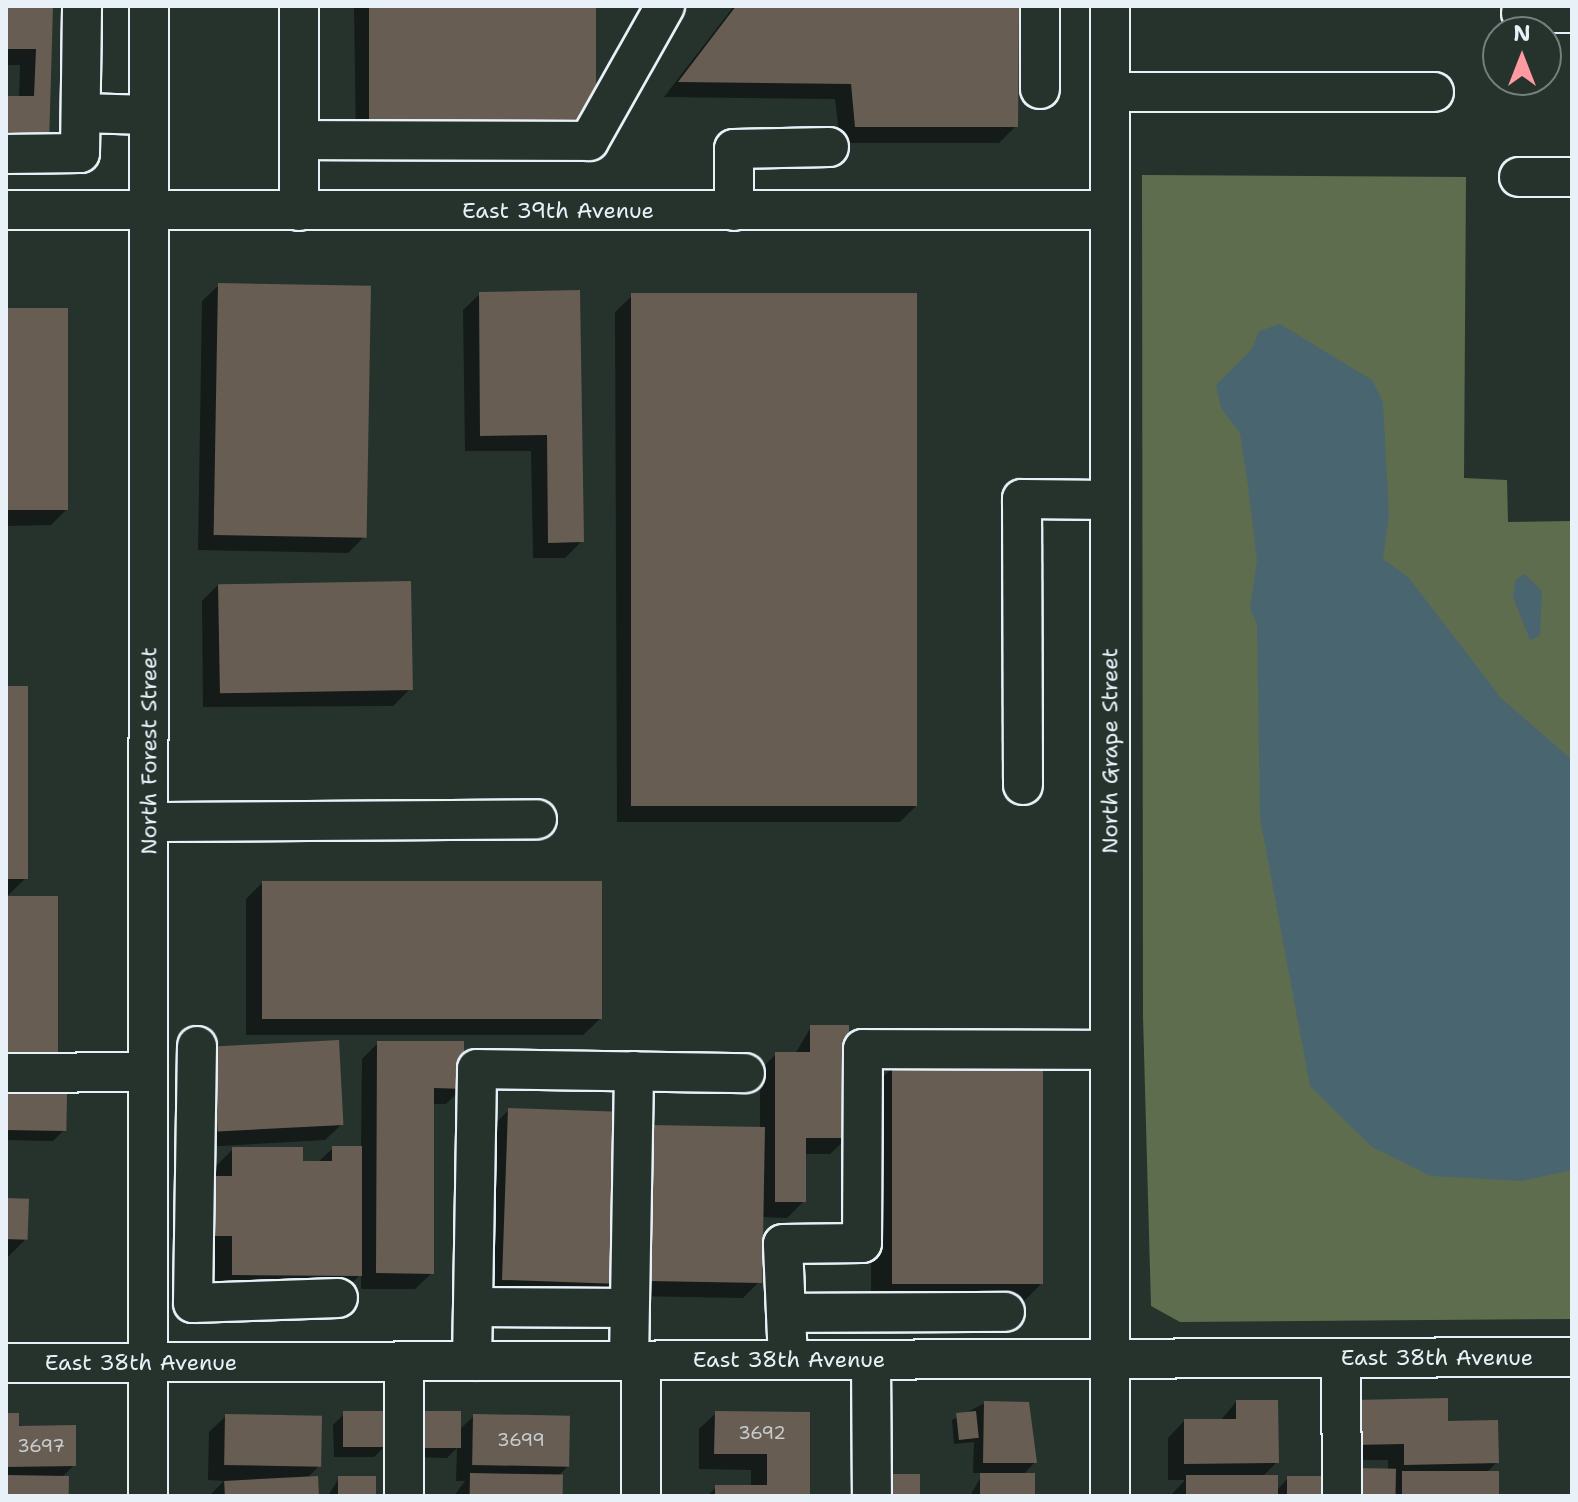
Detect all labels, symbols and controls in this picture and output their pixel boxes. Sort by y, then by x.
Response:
north arrow [1482,16,1562,96]
text: N [1513,19,1531,48]
street label: East 39th Avenue [462,198,654,224]
street label: North Forest Street [136,647,162,855]
street label: North Grape Street [1097,648,1123,854]
street label: East 38th Avenue [1341,1345,1533,1371]
street label: East 38th Avenue [693,1347,885,1373]
street label: East 38th Avenue [45,1350,237,1376]
house number: 3692 [738,1422,786,1444]
house number: 3699 [497,1429,545,1451]
house number: 3697 [17,1435,65,1457]

